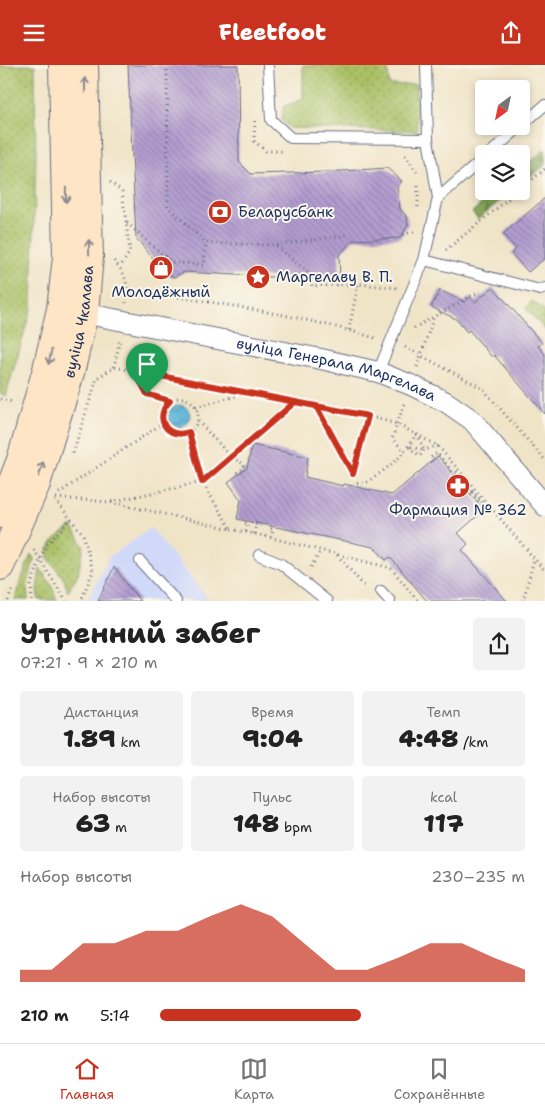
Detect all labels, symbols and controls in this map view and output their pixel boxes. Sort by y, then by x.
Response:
text: Fleetfoot [219,18,326,47]
icon: menu [20,19,48,47]
icon: share [497,19,525,47]
one-way arrow [80,77,90,94]
north arrow [475,80,530,135]
map controls [475,80,530,200]
button: layers [475,145,530,200]
one-way arrow [61,187,70,203]
bank icon: Беларусбанк [207,199,233,225]
place label: Беларусбанк [238,202,333,222]
one-way arrow [84,240,94,256]
shop icon: Молодёжный [148,255,174,281]
street label: вуліца Чкалава [59,264,98,380]
place icon: Маргелаву В. П. [245,264,271,290]
place label: Маргелаву В. П. [276,267,393,287]
place label: Молодёжный [112,282,211,302]
street label: вуліца Генерала Маргелава [235,333,440,406]
pin [126,343,168,394]
one-way arrow [45,348,54,364]
icon: arrive [133,350,161,378]
one-way arrow [36,461,46,477]
pharmacy icon: Фармация № 362 [445,473,471,499]
place label: Фармация № 362 [389,500,527,520]
text: Утренний забег [20,614,260,652]
button: share [473,618,525,670]
text: 07:21 · 9 × 210 m [20,652,157,673]
text: Дистанция [64,703,139,721]
text: Время [251,703,294,721]
text: Темп [427,703,460,721]
text: 1.89 [63,721,116,755]
text: 9:04 [242,721,303,755]
text: 4:48 [399,721,459,755]
text: km [116,733,140,751]
text: /km [459,733,488,751]
text: Набор высоты [52,788,151,806]
text: Пульс [253,788,292,806]
text: kcal [430,788,457,806]
text: 63 [76,806,110,840]
text: 148 [233,806,279,840]
text: 117 [423,806,464,840]
text: m [110,818,127,836]
text: bpm [279,818,312,836]
text: Набор высоты [20,866,132,887]
text: 230–235 m [431,866,525,887]
text: 210 m [20,1005,69,1026]
text: 5:14 [100,1005,130,1026]
tab: Главная [60,1055,114,1103]
tab: Карта [234,1055,274,1103]
tab: Сохранённые [394,1055,485,1103]

